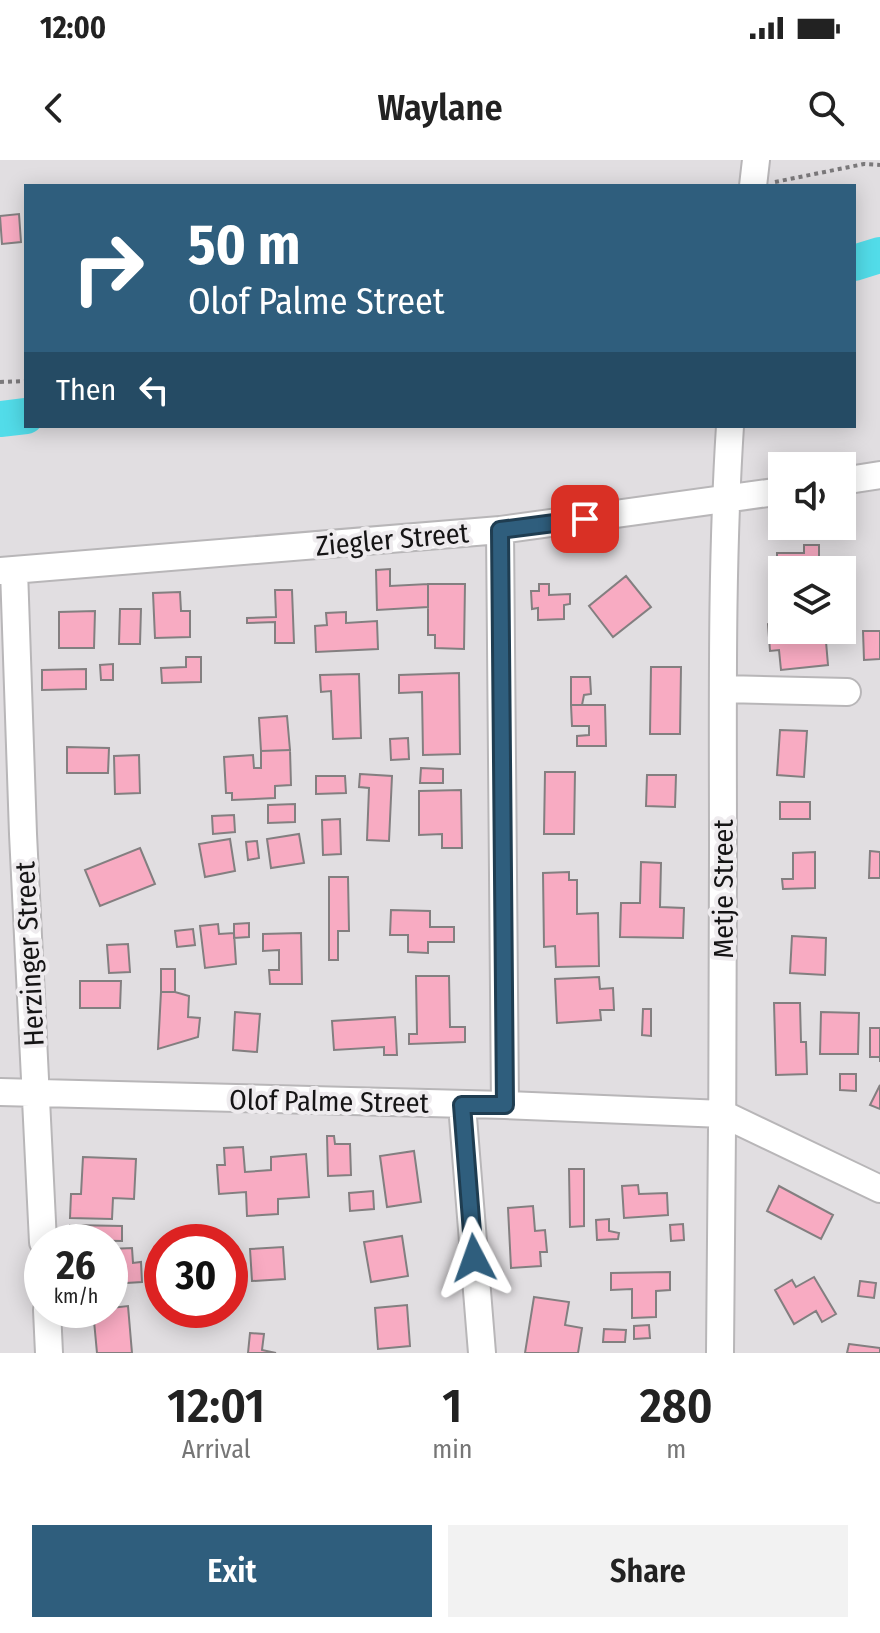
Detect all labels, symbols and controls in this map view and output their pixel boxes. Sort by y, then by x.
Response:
text: 12:00 [40,10,106,46]
icon: back [32,86,76,130]
text: Waylane [377,86,503,130]
icon: search [804,86,848,130]
text: 50 m [188,212,300,279]
icon: right [56,216,160,320]
text: Olof Palme Street [188,280,445,324]
icon: left [132,368,176,412]
text: Then [56,372,116,408]
map controls [768,452,856,644]
button: sound [768,452,856,540]
pin [551,485,619,553]
icon: arrive [563,497,607,541]
street label: Ziegler Street [314,516,471,563]
button: layers [768,556,856,644]
street label: Metje Street [707,819,740,959]
street label: Herzinger Street [8,860,51,1047]
street label: Olof Palme Street [229,1083,430,1120]
position arrow [432,1216,516,1300]
speed limit sign: 30 [144,1224,248,1328]
text: 26 [56,1242,96,1290]
text: km/h [54,1284,98,1308]
text: 12:01 [167,1377,265,1435]
text: 1 [442,1377,462,1435]
text: 280 [640,1377,713,1435]
text: Arrival [182,1434,251,1465]
text: min [432,1434,472,1465]
text: m [666,1434,686,1465]
button: Exit [32,1525,432,1617]
button: Share [448,1525,848,1617]

